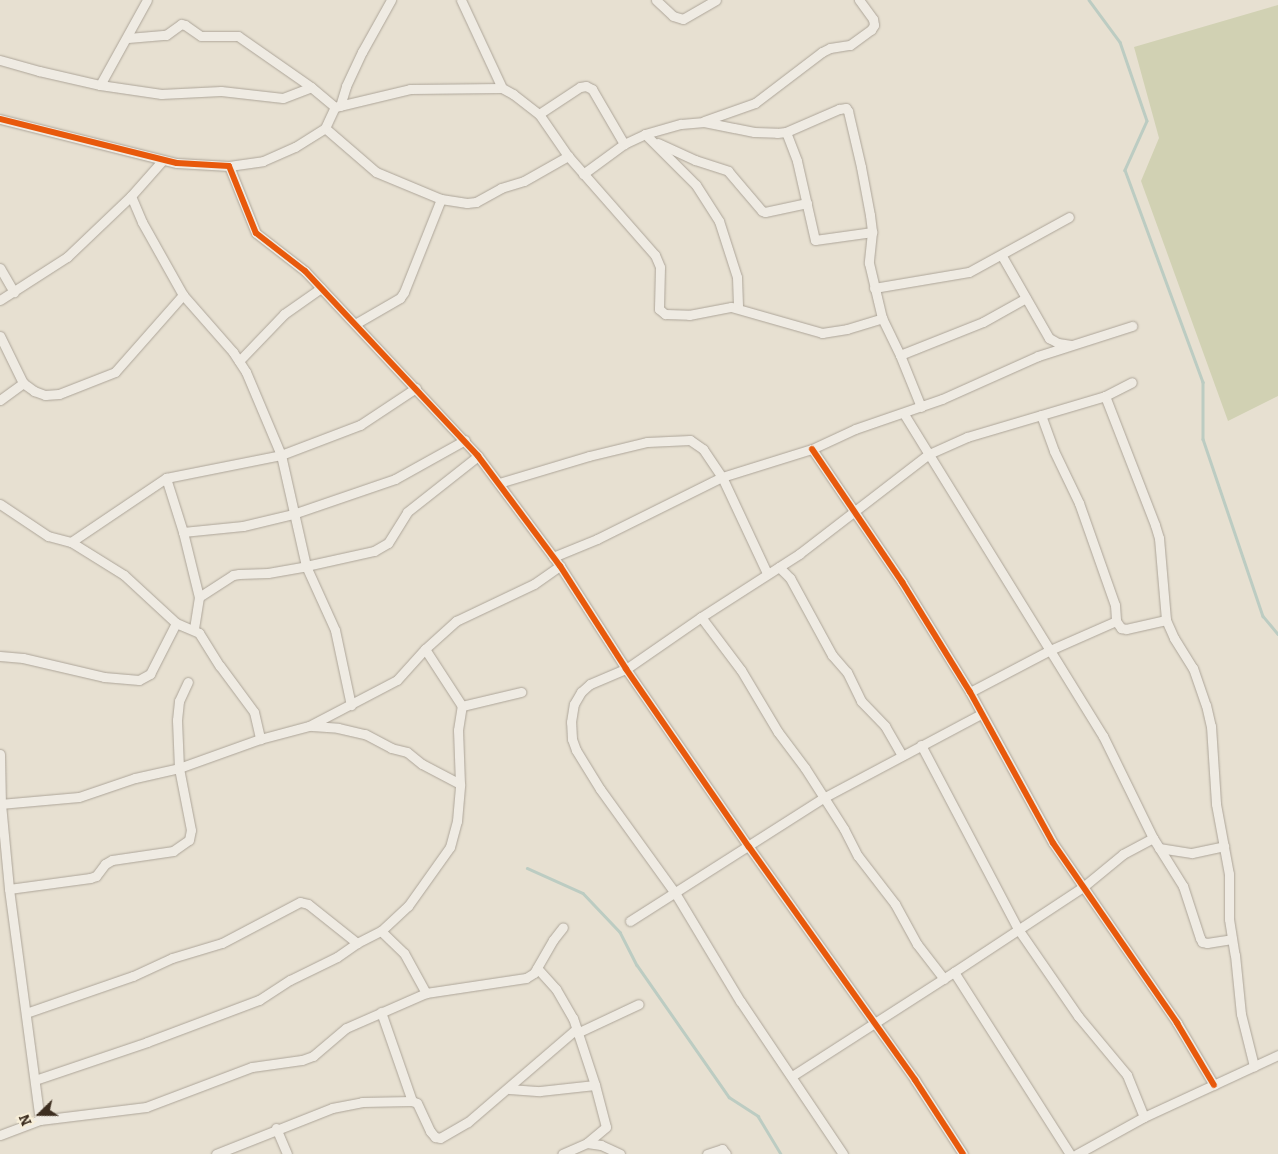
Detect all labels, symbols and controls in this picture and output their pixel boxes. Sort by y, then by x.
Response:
north arrow [15,1089,65,1139]
text: N [16,1112,36,1128]

